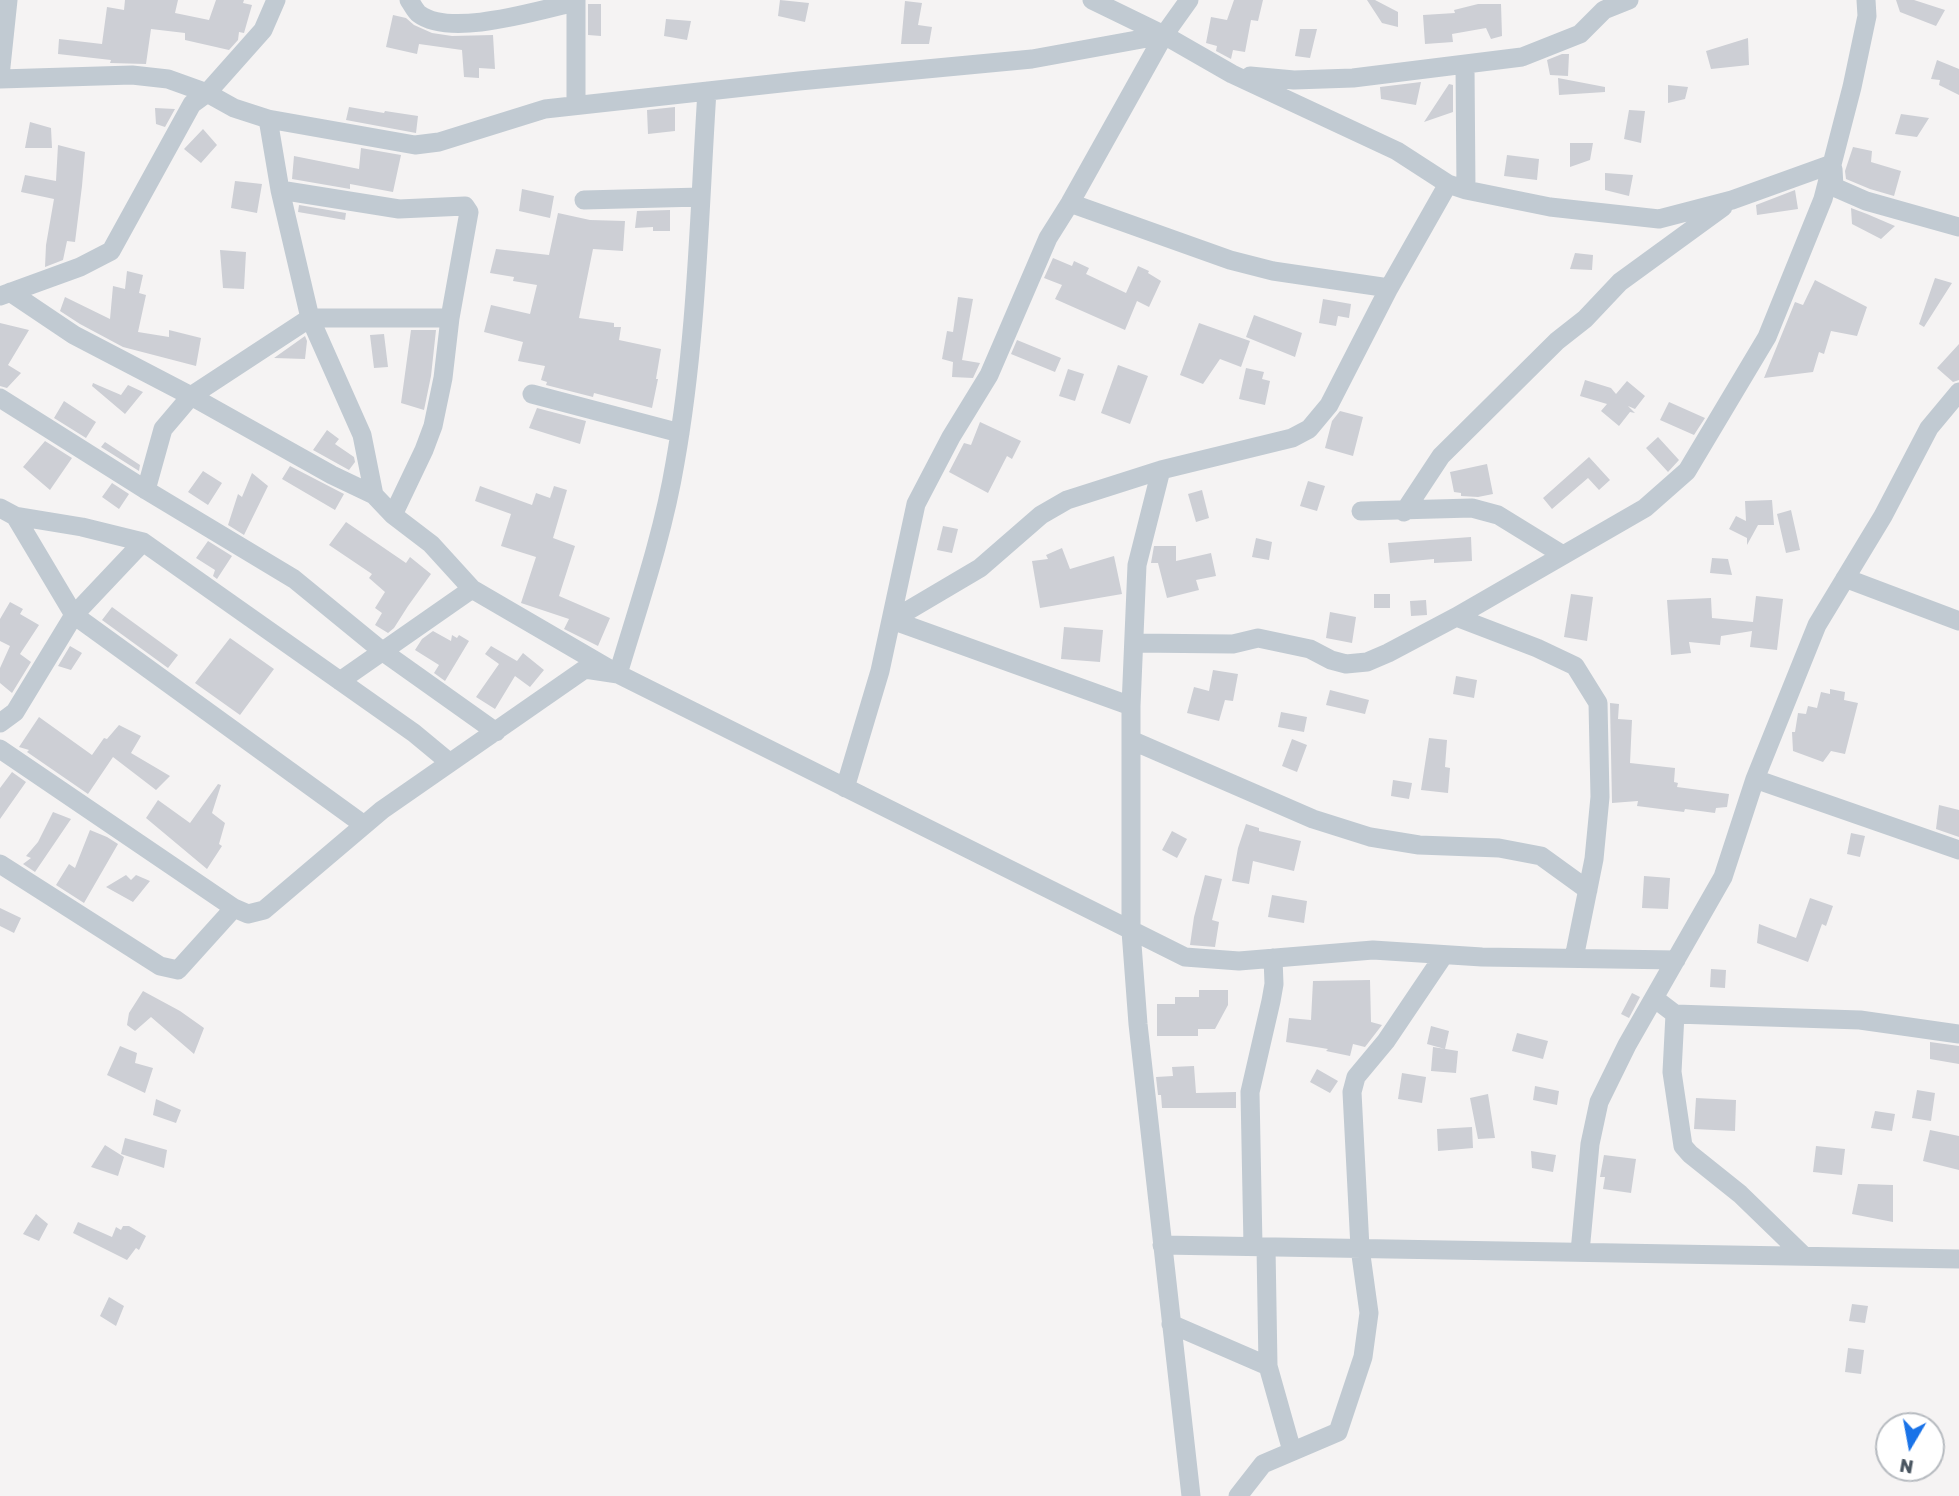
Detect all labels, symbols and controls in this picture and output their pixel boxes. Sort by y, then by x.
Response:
north arrow [1875,1412,1945,1482]
text: N [1898,1454,1915,1479]

